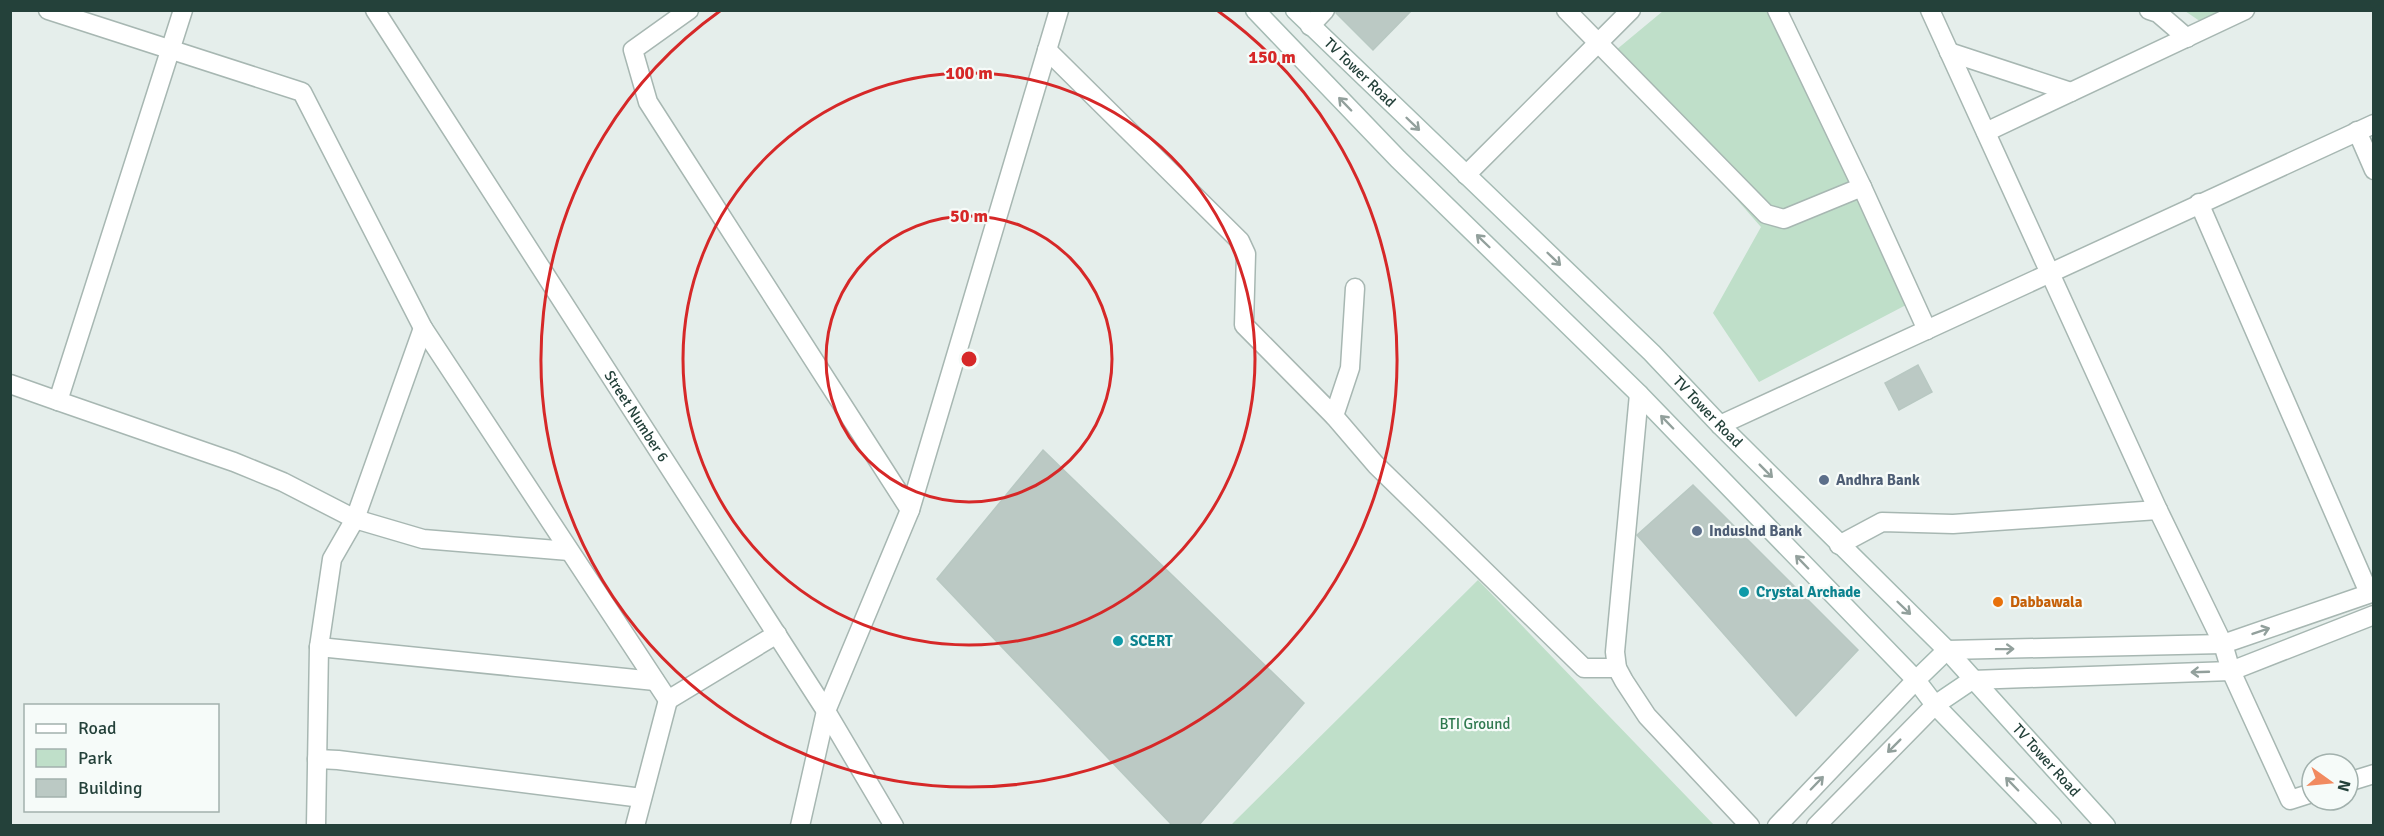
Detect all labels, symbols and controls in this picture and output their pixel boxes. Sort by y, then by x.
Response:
street label: TV Tower Road [1320,34,1399,111]
text: 150 m [1248,46,1296,68]
text: 100 m [945,62,993,84]
one-way arrow [1338,96,1352,111]
one-way arrow [1405,117,1420,131]
text: 50 m [950,205,988,227]
one-way arrow [1475,234,1490,249]
one-way arrow [1546,252,1561,266]
centre of rings [959,349,979,369]
street label: Street Number 6 [600,367,672,465]
street label: TV Tower Road [1669,372,1746,451]
one-way arrow [1659,415,1674,430]
one-way arrow [1758,464,1773,478]
place label: Andhra Bank [1836,471,1920,489]
marker: Andhra Bank [1817,473,1831,487]
place label: Induslnd Bank [1709,522,1802,540]
marker: Induslnd Bank [1690,524,1704,538]
one-way arrow [1795,555,1810,570]
place label: Crystal Archade [1756,583,1861,601]
marker: Crystal Archade [1737,585,1751,599]
place label: Dabbawala [2010,593,2083,611]
marker: Dabbawala [1991,595,2005,609]
one-way arrow [1897,601,1912,616]
one-way arrow [2251,624,2270,635]
place label: SCERT [1130,632,1173,650]
marker: SCERT [1111,634,1125,648]
one-way arrow [1995,643,2015,654]
one-way arrow [2190,667,2210,678]
legend [24,704,219,812]
park label: BTI Ground [1440,715,1510,733]
text: Road [78,717,117,739]
street label: TV Tower Road [2009,720,2084,800]
one-way arrow [1887,739,1901,754]
text: Park [78,747,113,769]
north arrow [2300,752,2360,812]
one-way arrow [1810,776,1825,791]
one-way arrow [2004,776,2019,791]
text: Building [78,777,142,799]
text: N [2332,778,2355,794]

